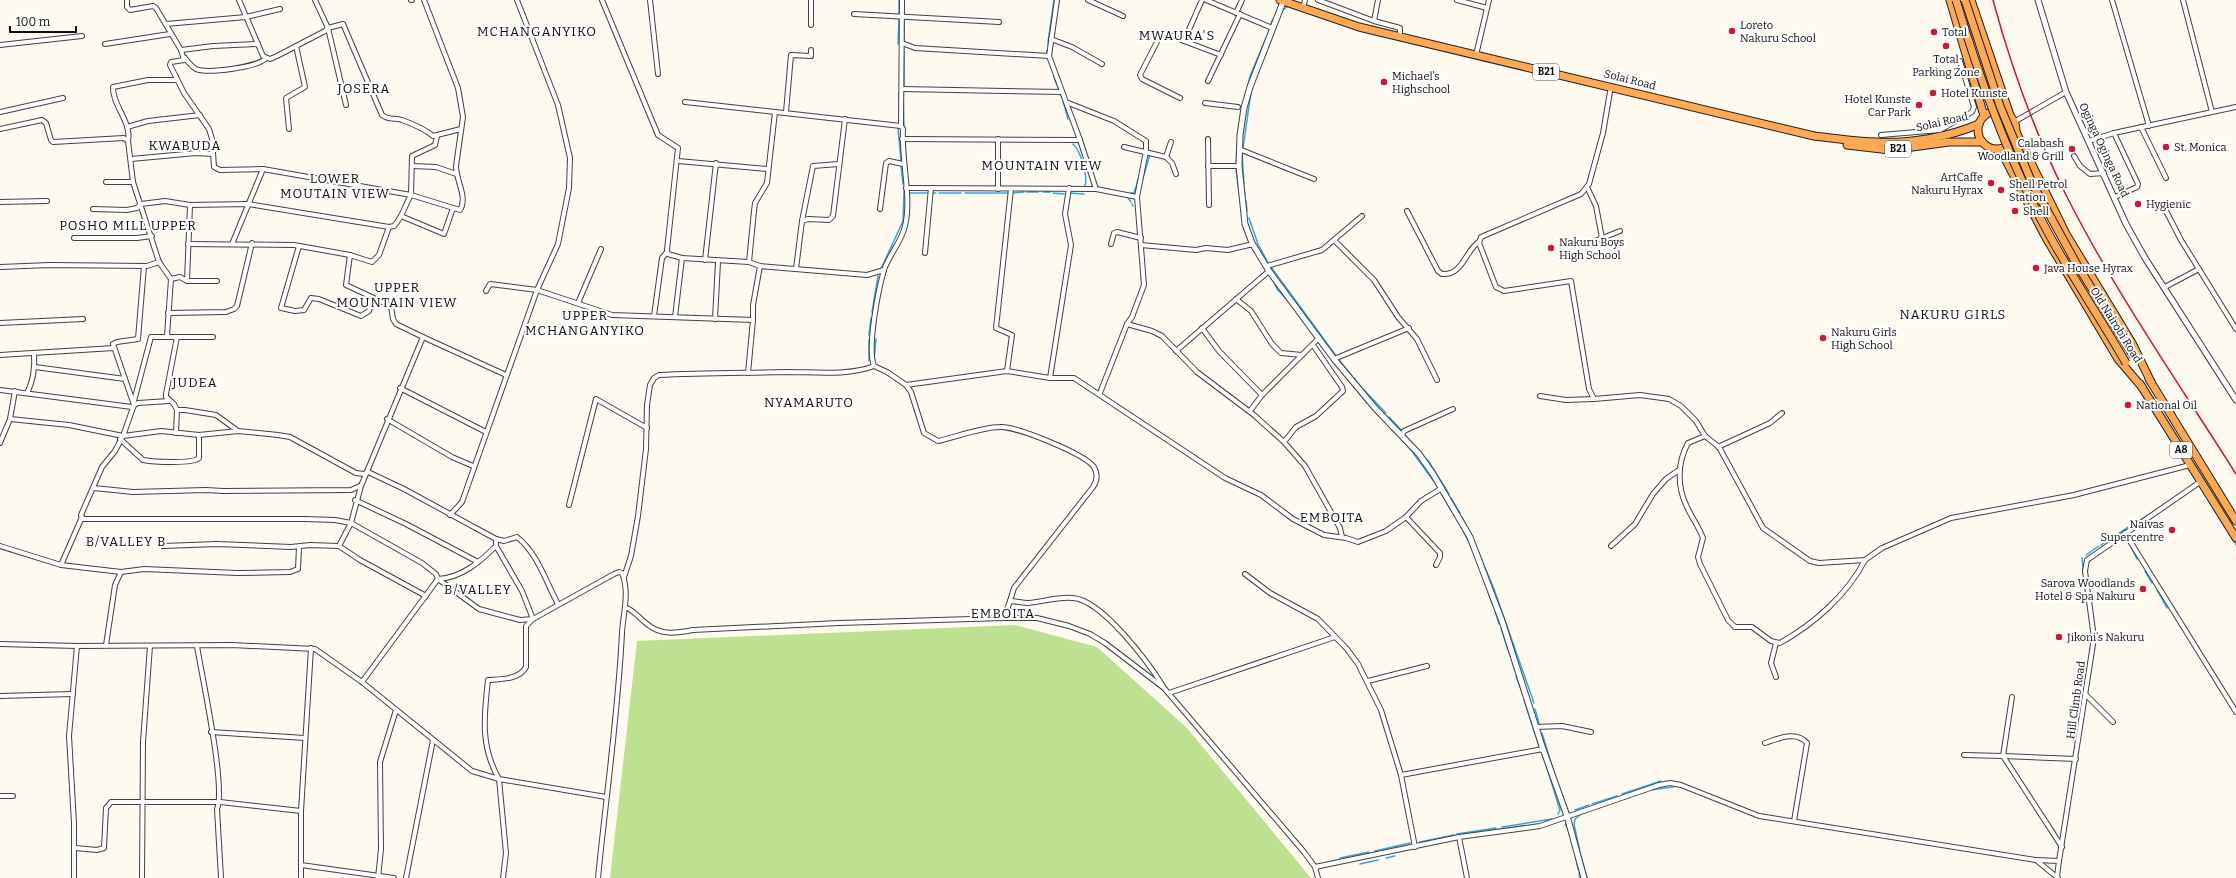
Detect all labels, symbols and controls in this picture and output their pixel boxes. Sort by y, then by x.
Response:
scale bar [10,8,76,34]
text: 100 m [16,15,51,29]
place label: Loreto Nakuru School [1740,19,1816,45]
district label: MCHANGANYIKO [477,24,597,39]
marker: Loreto Nakuru School [1727,26,1737,36]
place label: Total [1942,26,1967,39]
marker: Total [1929,27,1939,37]
district label: MWAURA'S [1139,28,1215,43]
marker: Total Parking Zone [1941,41,1951,51]
place label: Total Parking Zone [1912,53,1980,79]
road number: B21 [1533,64,1559,80]
street label: Solai Road [1603,67,1658,93]
place label: Michael's Highschool [1392,70,1450,96]
marker: Michael's Highschool [1379,77,1389,87]
district label: JOSERA [336,81,391,96]
place label: Hotel Kunste [1941,87,2007,100]
marker: Hotel Kunste [1928,88,1938,98]
place label: Hotel Kunste Car Park [1845,93,1912,119]
marker: Hotel Kunste Car Park [1914,100,1924,110]
street label: Oginga Oginga Road [2076,101,2132,200]
street label: Solai Road [1915,110,1970,134]
place label: Calabash Woodland & Grill [1977,137,2064,163]
district label: KWABUDA [148,138,222,153]
road number: B21 [1885,141,1911,157]
place label: St. Monica [2174,141,2227,154]
marker: St. Monica [2161,142,2171,152]
marker: Calabash Woodland & Grill [2067,144,2077,154]
district label: MOUNTAIN VIEW [982,158,1102,173]
district label: LOWER MOUTAIN VIEW [280,171,390,201]
place label: ArtCaffe Nakuru Hyrax [1911,171,1983,197]
marker: ArtCaffe Nakuru Hyrax [1986,178,1996,188]
place label: Shell Petrol Station [2009,178,2067,204]
marker: Shell Petrol Station [1996,185,2006,195]
place label: Hygienic [2146,198,2192,211]
marker: Hygienic [2133,199,2143,209]
place label: Shell [2023,205,2049,218]
marker: Shell [2010,206,2020,216]
district label: POSHO MILL UPPER [59,218,197,233]
place label: Nakuru Boys High School [1559,236,1624,262]
marker: Nakuru Boys High School [1546,243,1556,253]
place label: Java House Hyrax [2043,262,2133,275]
marker: Java House Hyrax [2031,263,2041,273]
district label: UPPER MOUNTAIN VIEW [337,280,457,310]
street label: Old Nairobi Road [2088,285,2145,366]
district label: NAKURU GIRLS [1900,307,2006,322]
district label: UPPER MCHANGANYIKO [525,308,645,338]
place label: Nakuru Girls High School [1831,326,1897,352]
marker: Nakuru Girls High School [1818,333,1828,343]
district label: JUDEA [171,375,218,390]
district label: NYAMARUTO [764,395,854,410]
place label: National Oil [2136,399,2197,412]
marker: National Oil [2123,400,2133,410]
road number: A8 [2170,442,2192,458]
district label: EMBOITA [1300,510,1364,525]
place label: Naivas Supercentre [2101,518,2164,544]
marker: Naivas Supercentre [2167,525,2177,535]
district label: B/VALLEY B [86,534,166,549]
place label: Sarova Woodlands Hotel & Spa Nakuru [2035,577,2135,603]
district label: B/VALLEY [444,582,512,597]
marker: Sarova Woodlands Hotel & Spa Nakuru [2138,584,2148,594]
district label: EMBOITA [971,606,1035,621]
place label: Jikoni’s Nakuru [2066,631,2145,644]
marker: Jikoni’s Nakuru [2054,632,2064,642]
street label: Hill Climb Road [2064,660,2088,740]

